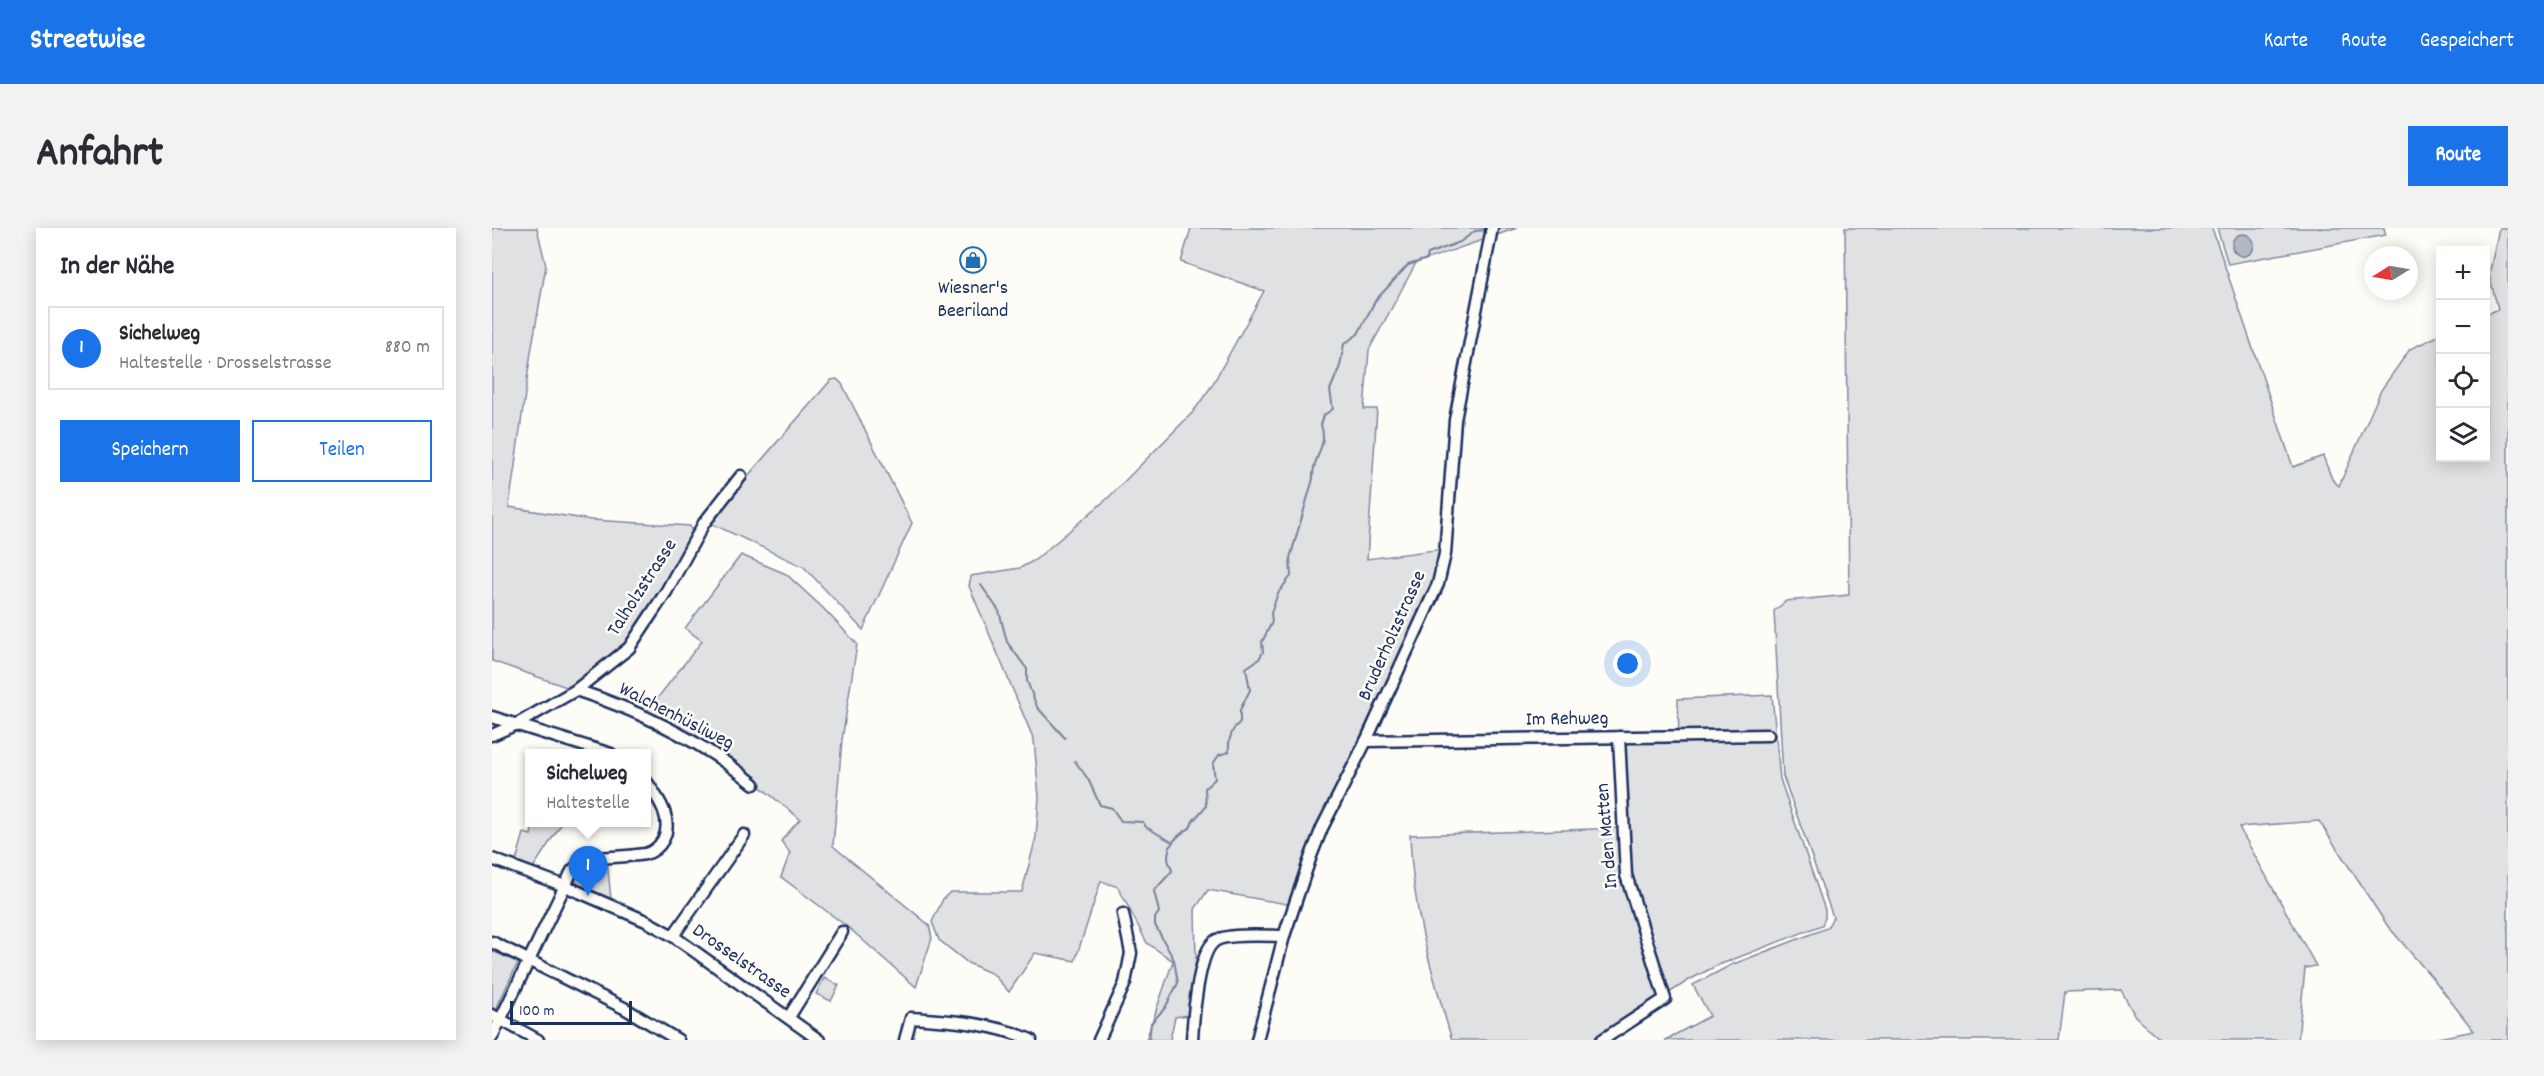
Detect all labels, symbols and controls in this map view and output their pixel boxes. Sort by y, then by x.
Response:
text: Streetwise [30,22,145,62]
text: Karte [2264,27,2308,57]
text: Route [2341,27,2387,57]
text: Gespeichert [2420,27,2514,57]
text: Anfahrt [36,126,163,186]
button: Route [2408,126,2508,186]
shop icon: Wiesner's Beeriland [958,245,988,275]
north arrow [2364,246,2418,300]
map controls [2436,246,2490,462]
button: + [2436,246,2490,300]
text: In der Nähe [60,249,174,286]
place label: Wiesner's Beeriland [938,275,1008,326]
button: − [2436,300,2490,354]
text: Sichelweg [119,319,200,350]
text: 1 [79,334,84,362]
text: 880 m [385,334,430,362]
text: Haltestelle · Drosselstrasse [119,350,332,378]
button: locate [2436,354,2490,408]
button: layers [2436,408,2490,462]
button: Speichern [60,420,240,482]
button: Teilen [252,420,432,482]
street label: Talholzstrasse [601,534,685,642]
street label: Bruderholzstrasse [1352,566,1434,706]
your location [1613,649,1642,678]
street label: Walchenhüsliweg [614,676,738,758]
street label: Im Rehweg [1525,705,1609,735]
popup [525,749,651,827]
text: Sichelweg [546,759,627,790]
street label: In den Matten [1589,782,1627,890]
text: Haltestelle [546,790,630,818]
pin: 1 [568,846,608,896]
street label: Drosselstrasse [686,917,796,1007]
scale bar [510,998,632,1026]
text: 100 m [519,1000,555,1023]

